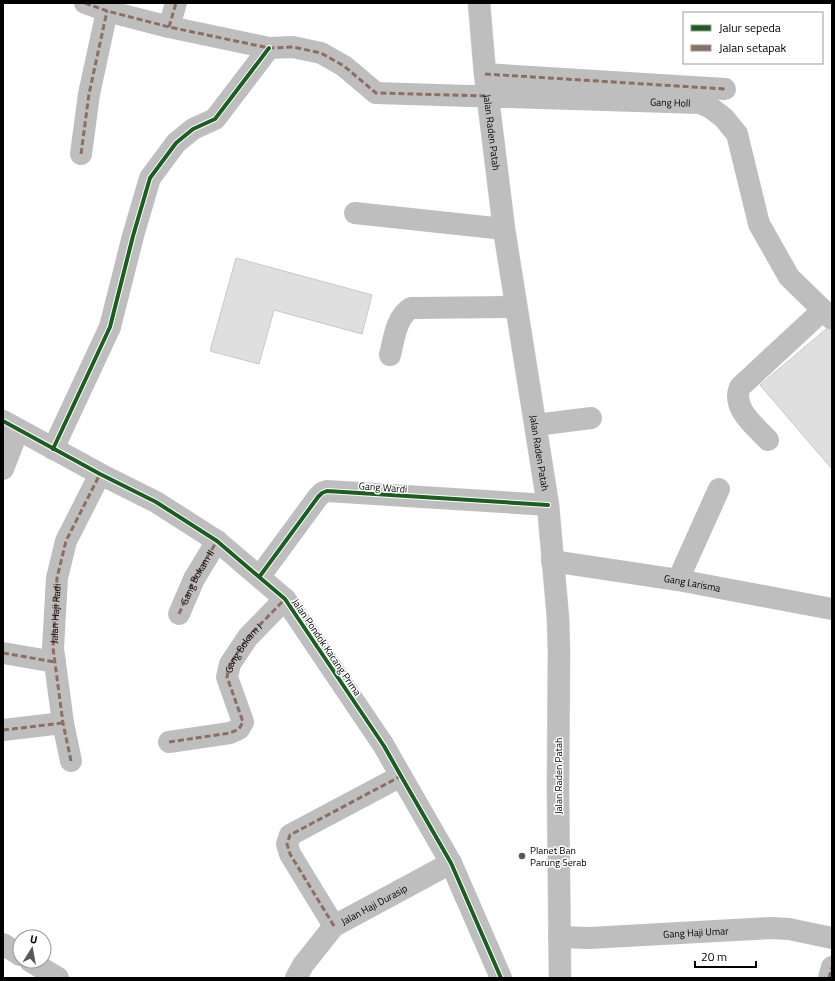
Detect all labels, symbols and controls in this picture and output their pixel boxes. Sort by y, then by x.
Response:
legend [683,12,823,64]
text: Jalur sepeda [719,18,781,37]
text: Jalan setapak [719,38,787,57]
street label: Jalan Raden Patah [480,93,504,171]
street label: Gang Holl [650,94,691,111]
street label: Jalan Raden Patah [526,414,553,492]
street label: Gang Wardi [358,478,408,497]
street label: Gang Bokam II [177,547,218,607]
street label: Gang Larisma [663,571,722,596]
street label: Jalan Haji Radi [46,583,65,644]
street label: Jalan Pondok Kacang Prima [288,596,365,699]
street label: Gang Bokam I [221,620,266,674]
street label: Jalan Raden Patah [551,738,566,814]
place label: Planet Ban Parung Serab [530,843,587,870]
marker: Planet Ban Parung Serab [517,851,527,861]
street label: Jalan Haji Durasip [338,881,410,929]
street label: Gang Haji Umar [663,923,730,942]
north arrow [12,929,52,969]
text: U [29,931,39,948]
scale bar [695,943,756,969]
text: 20 m [701,947,727,966]

